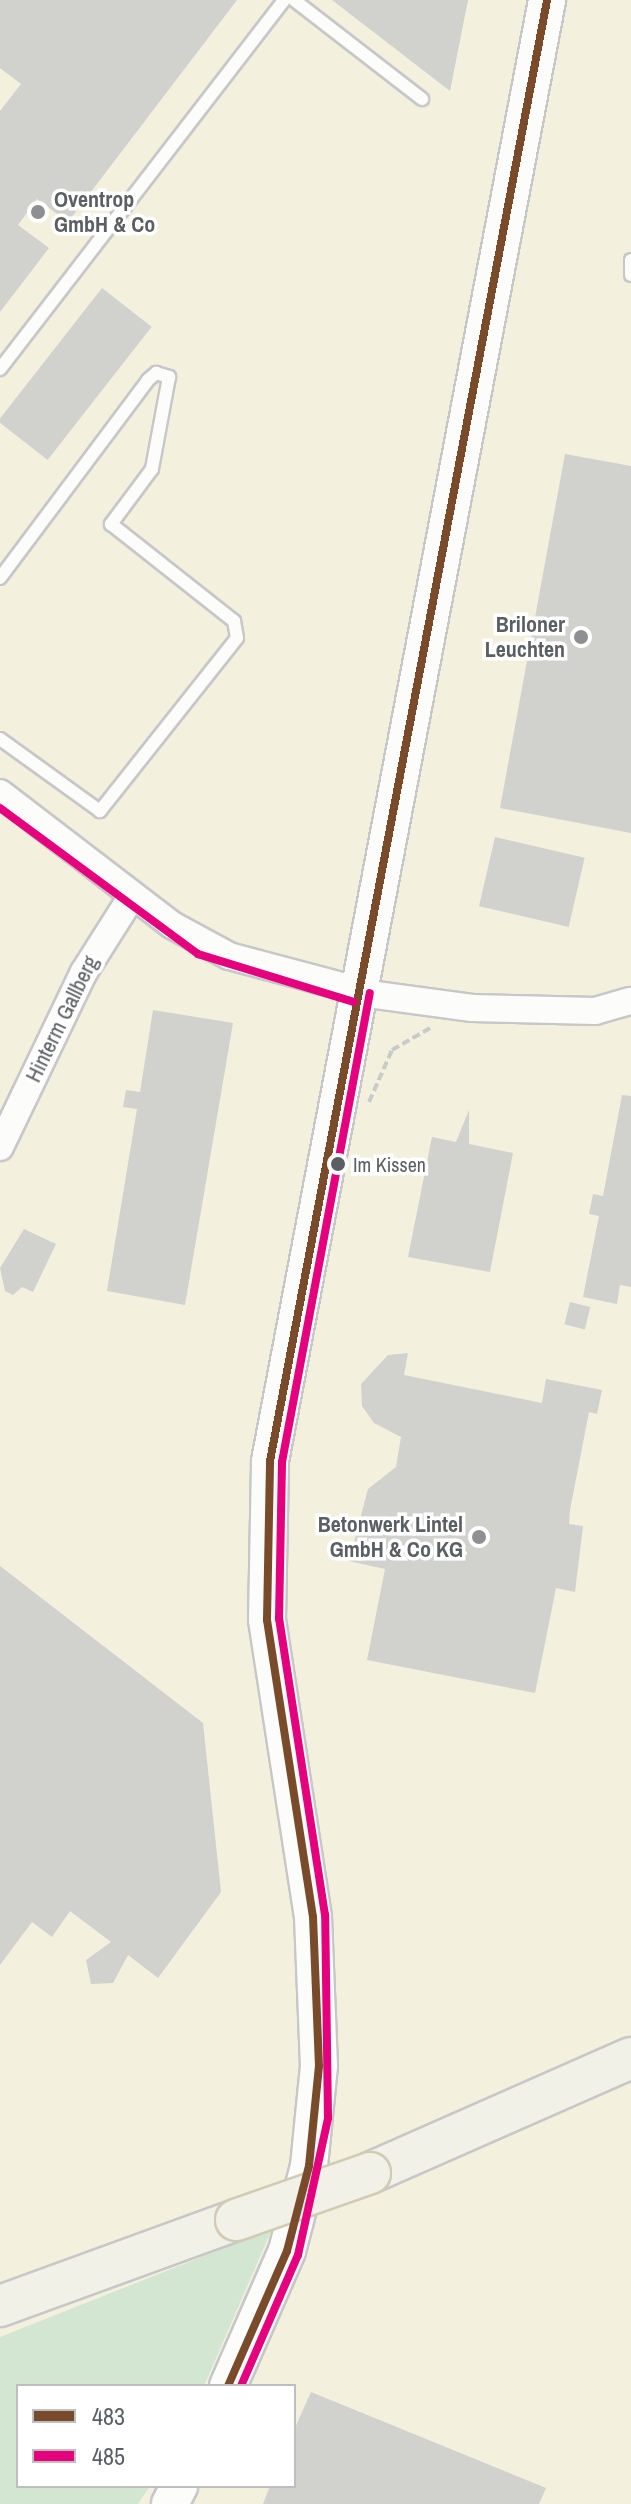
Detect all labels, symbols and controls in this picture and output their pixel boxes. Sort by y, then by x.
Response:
place label: Oventrop GmbH & Co [54,186,155,238]
marker: Oventrop GmbH & Co [29,203,47,221]
place label: Briloner Leuchten [485,611,565,662]
marker: Briloner Leuchten [572,628,590,646]
street label: Hinterm Gallberg [20,951,104,1087]
place label: Im Kissen [353,1152,426,1176]
marker: Im Kissen [330,1156,346,1172]
place label: Betonwerk Lintel GmbH & Co KG [318,1511,463,1562]
marker: Betonwerk Lintel GmbH & Co KG [470,1528,488,1546]
legend [16,2384,296,2488]
text: 483 [92,2400,125,2432]
text: 485 [92,2440,125,2472]

